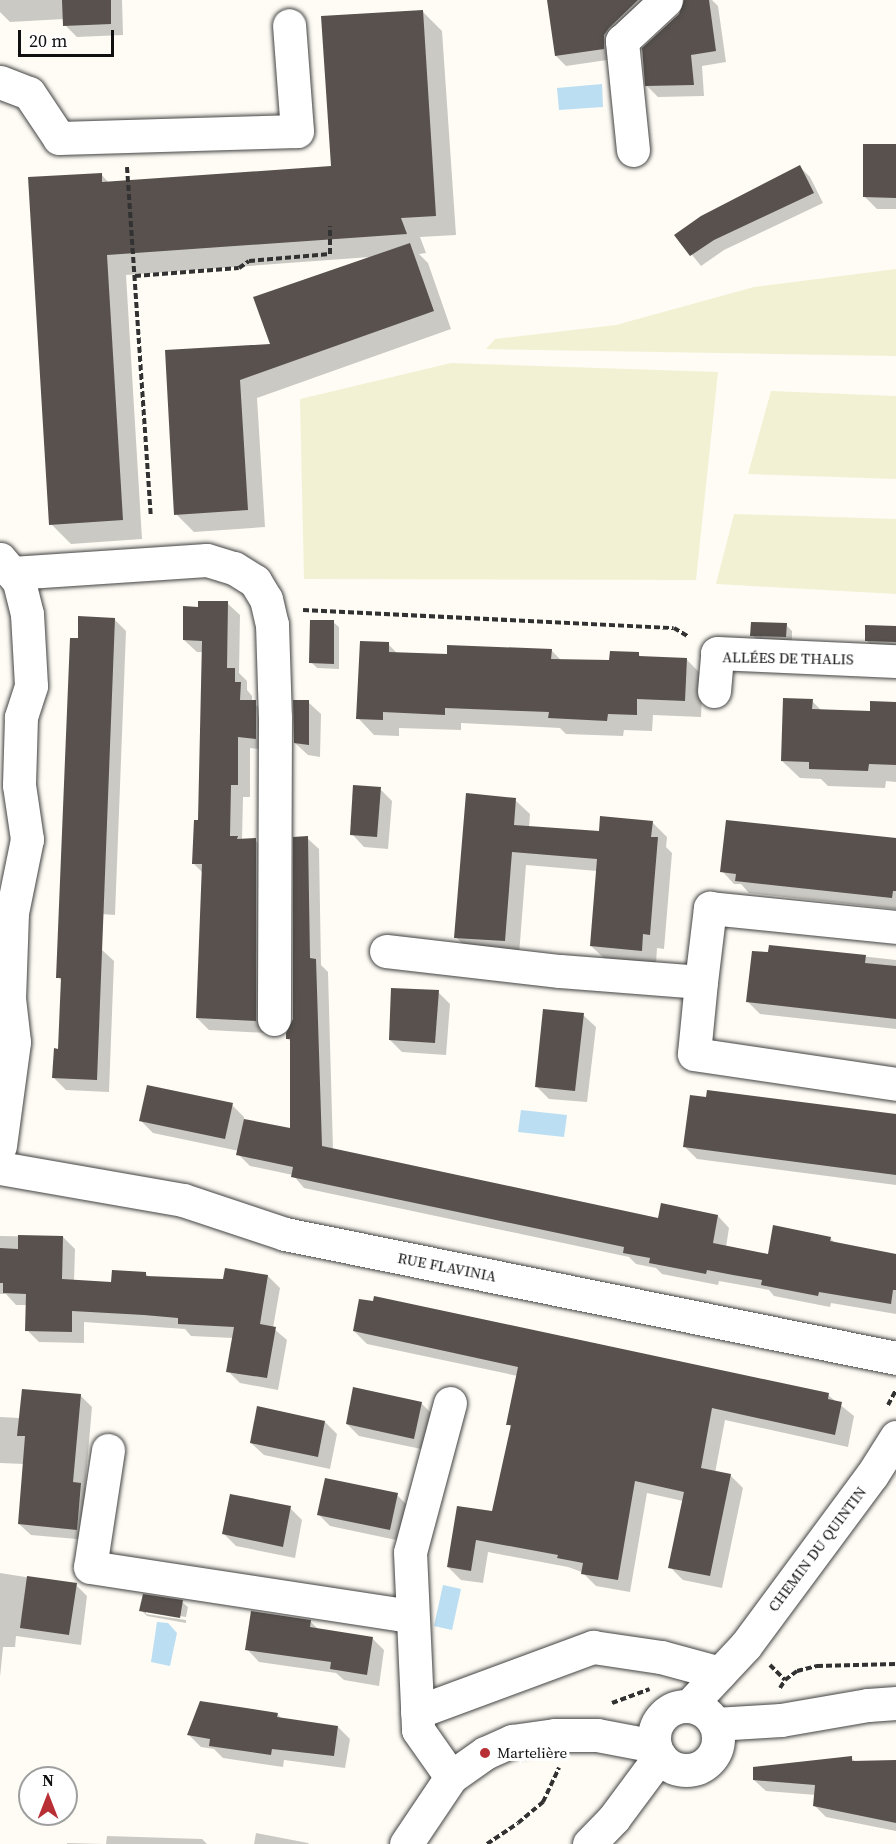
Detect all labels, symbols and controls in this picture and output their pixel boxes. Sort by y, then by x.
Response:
scale bar [21,18,117,56]
text: 20 m [29,28,67,53]
street label: ALLÉES DE THALIS [722,648,854,668]
street label: RUE FLAVINIA [396,1249,498,1285]
street label: CHEMIN DU QUINTIN [764,1483,870,1615]
place label: Martelière [497,1744,567,1762]
marker: Martelière [478,1746,492,1760]
north arrow [18,1766,78,1826]
text: N [42,1769,54,1791]

